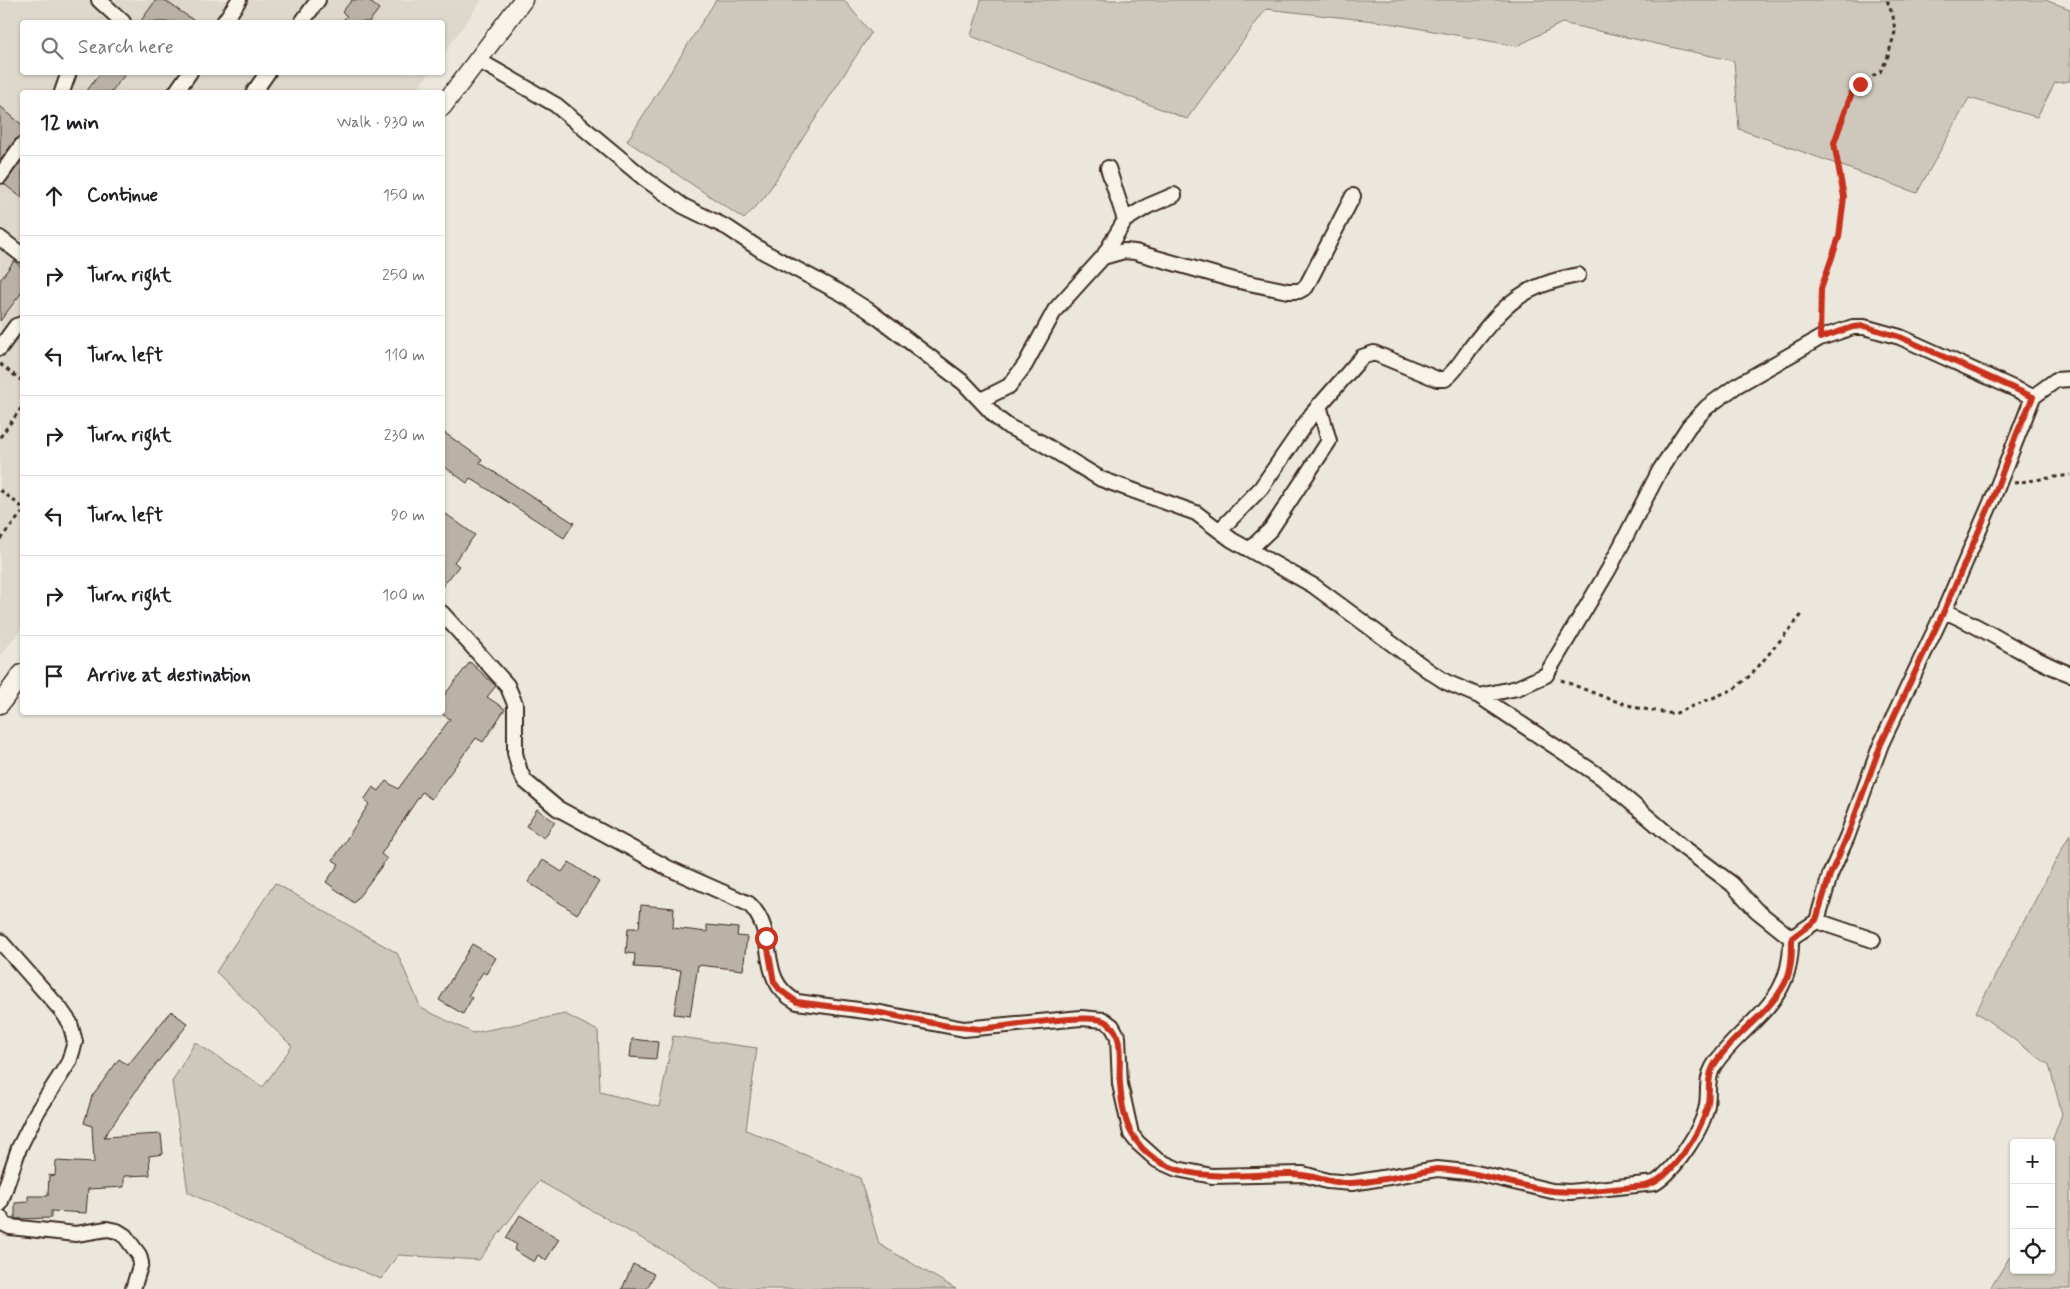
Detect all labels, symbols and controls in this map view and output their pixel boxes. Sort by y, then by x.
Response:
search box [20,20,445,75]
icon: search [38,34,66,62]
text: Search here [78,35,174,60]
route end [1849,73,1872,96]
text: 12 min [40,109,99,137]
text: Walk · 930 m [337,112,425,133]
icon: ahead [40,182,68,210]
text: Continue [87,183,158,208]
text: 150 m [383,185,425,206]
icon: right [40,262,68,290]
text: Turn right [87,263,171,288]
text: 250 m [382,265,425,286]
icon: left [40,342,68,370]
text: Turn left [87,343,163,368]
text: 110 m [384,345,425,366]
icon: right [40,422,68,450]
text: Turn right [87,423,171,448]
text: 230 m [384,425,425,446]
icon: left [40,502,68,530]
text: Turn left [87,503,163,528]
text: 90 m [391,505,425,526]
icon: right [40,582,68,610]
text: Turn right [87,583,171,608]
text: 100 m [382,585,425,606]
icon: arrive [40,662,68,690]
text: Arrive at destination [87,663,251,688]
route start [755,927,778,950]
map controls [2010,1139,2055,1274]
button: + [2010,1139,2055,1184]
button: − [2010,1184,2055,1229]
button: locate [2010,1229,2055,1274]

